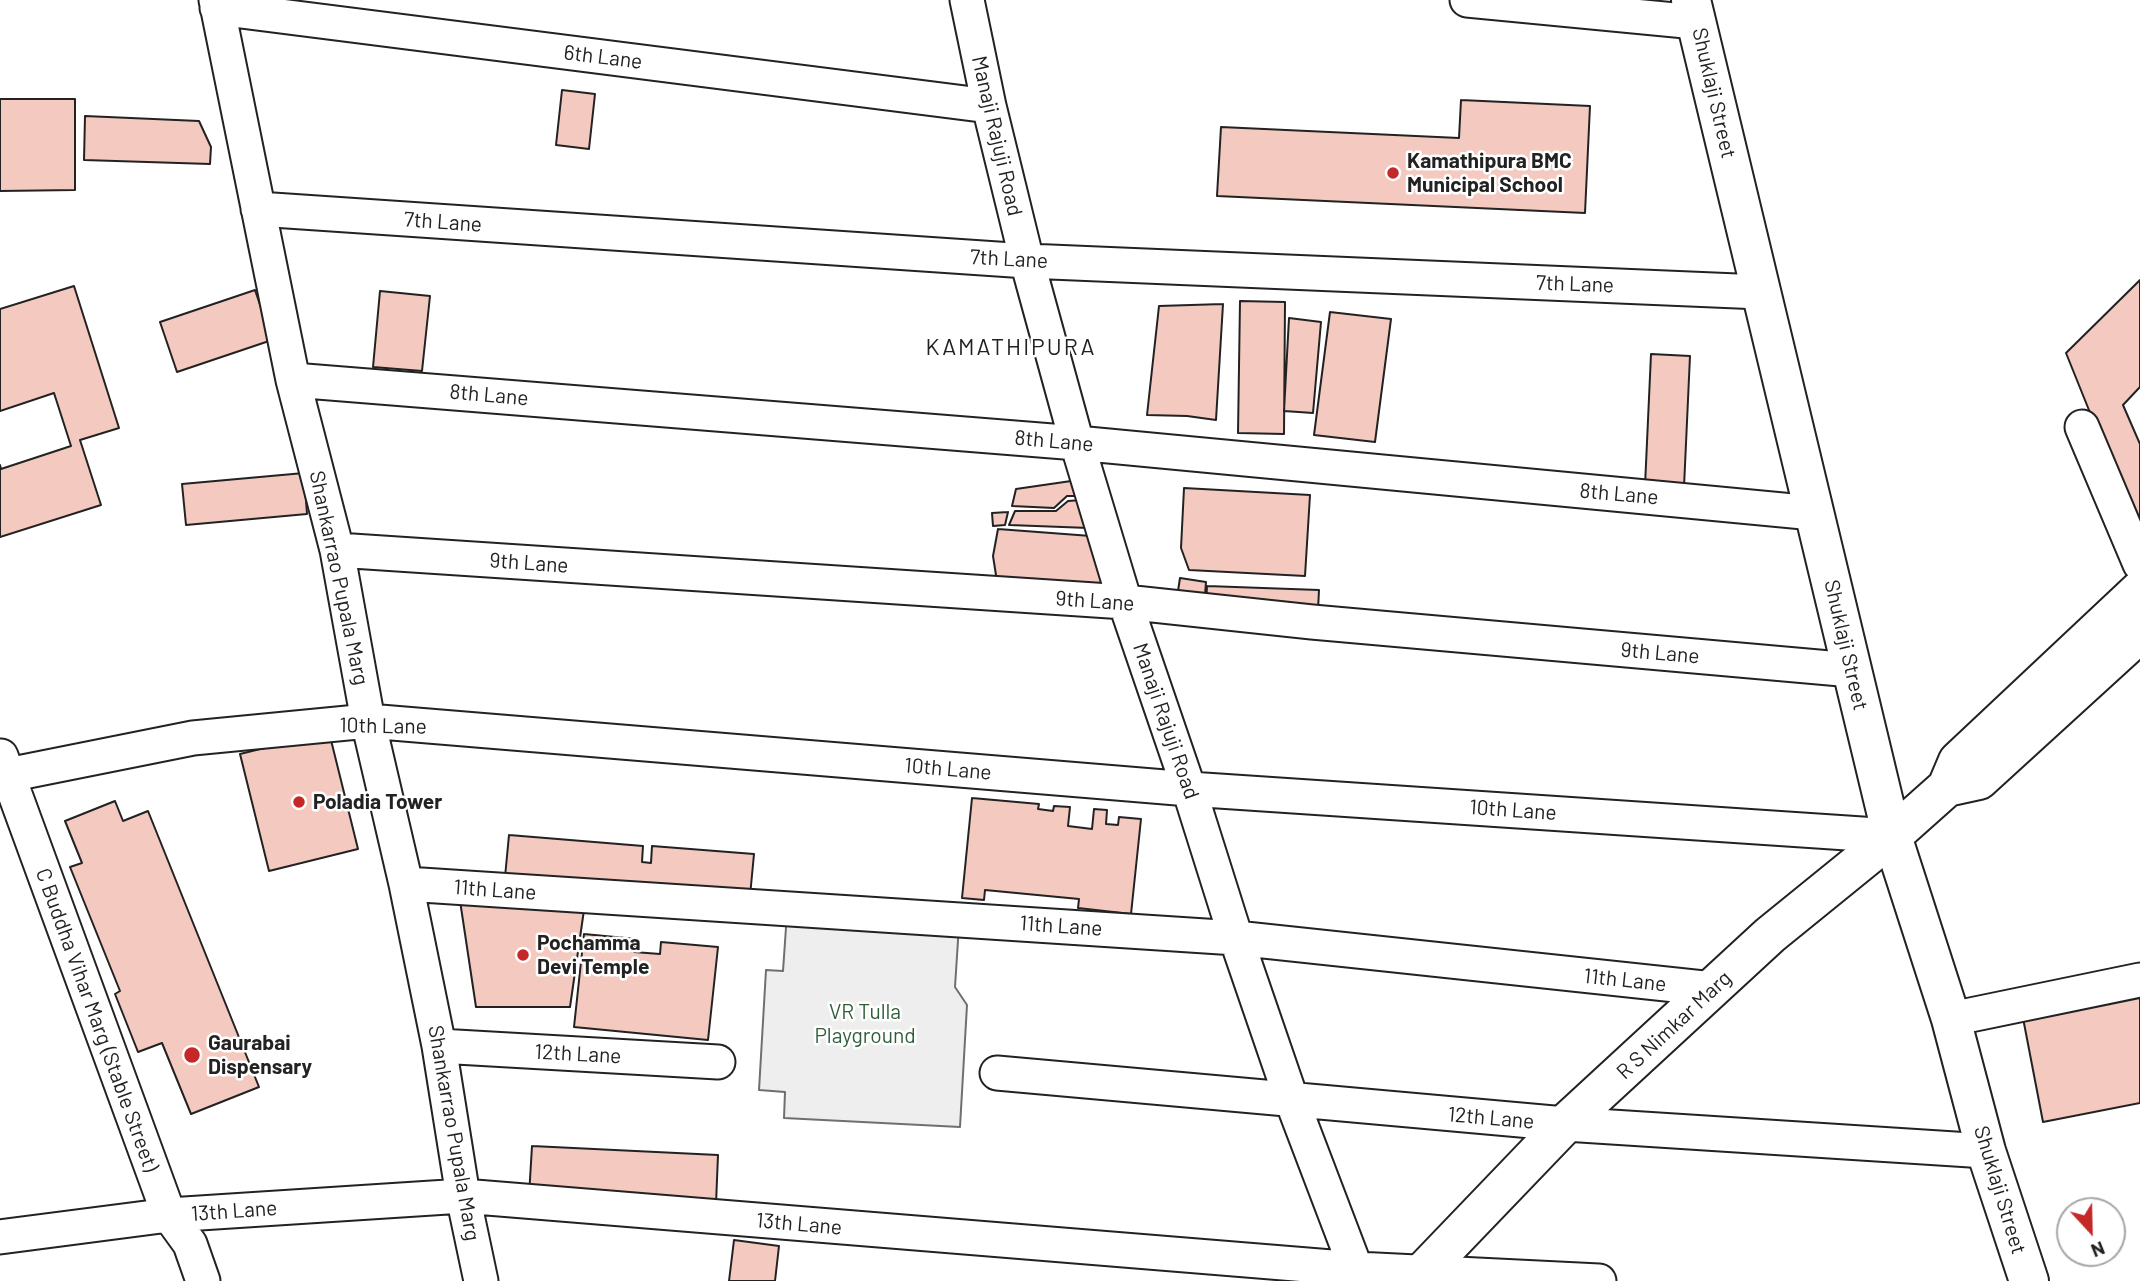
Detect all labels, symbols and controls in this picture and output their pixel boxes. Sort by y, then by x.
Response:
street label: Shuklaji Street [1687,25,1741,161]
street label: 6th Lane [562,40,644,74]
street label: Manaji Rajuji Road [966,53,1028,219]
place label: Kamathipura BMC Municipal School [1407,148,1572,198]
marker: Kamathipura BMC Municipal School [1385,165,1401,181]
street label: 7th Lane [403,207,483,237]
street label: 7th Lane [969,244,1049,274]
street label: 7th Lane [1536,270,1614,298]
district label: KAMATHIPURA [927,333,1095,361]
street label: 8th Lane [448,379,530,411]
street label: 8th Lane [1013,425,1095,457]
street label: Shankarrao Pupala Marg [304,469,374,687]
street label: 8th Lane [1578,478,1660,510]
street label: 9th Lane [489,548,569,578]
street label: Shuklaji Street [1819,577,1873,713]
street label: 9th Lane [1055,586,1135,616]
street label: 9th Lane [1619,637,1701,669]
street label: Manaji Rajuji Road [1127,640,1205,802]
street label: 10th Lane [339,713,427,739]
street label: 10th Lane [903,753,993,785]
place label: Poladia Tower [313,789,442,815]
marker: Poladia Tower [291,794,307,810]
street label: 10th Lane [1469,794,1557,826]
street label: C Buddha Vihar Marg (Stable Street) [30,865,164,1175]
street label: 11th Lane [453,875,537,905]
street label: 11th Lane [1019,911,1103,941]
place label: Pochamma Devi Temple [537,930,649,980]
marker: Pochamma Devi Temple [515,947,531,963]
street label: 11th Lane [1582,963,1668,997]
street label: R S Nimkar Marg [1611,965,1737,1085]
park label: VR Tulla Playground [814,999,916,1049]
street label: Shankarrao Pupala Marg [423,1023,485,1243]
place label: Gaurabai Dispensary [208,1030,312,1080]
street label: 12th Lane [534,1039,622,1069]
marker: Gaurabai Dispensary [182,1045,202,1065]
street label: 12th Lane [1447,1102,1535,1134]
street label: Shuklaji Street [1969,1123,2031,1257]
street label: 13th Lane [190,1195,278,1227]
north arrow [2056,1197,2126,1267]
street label: 13th Lane [755,1208,843,1240]
text: N [2088,1237,2108,1263]

